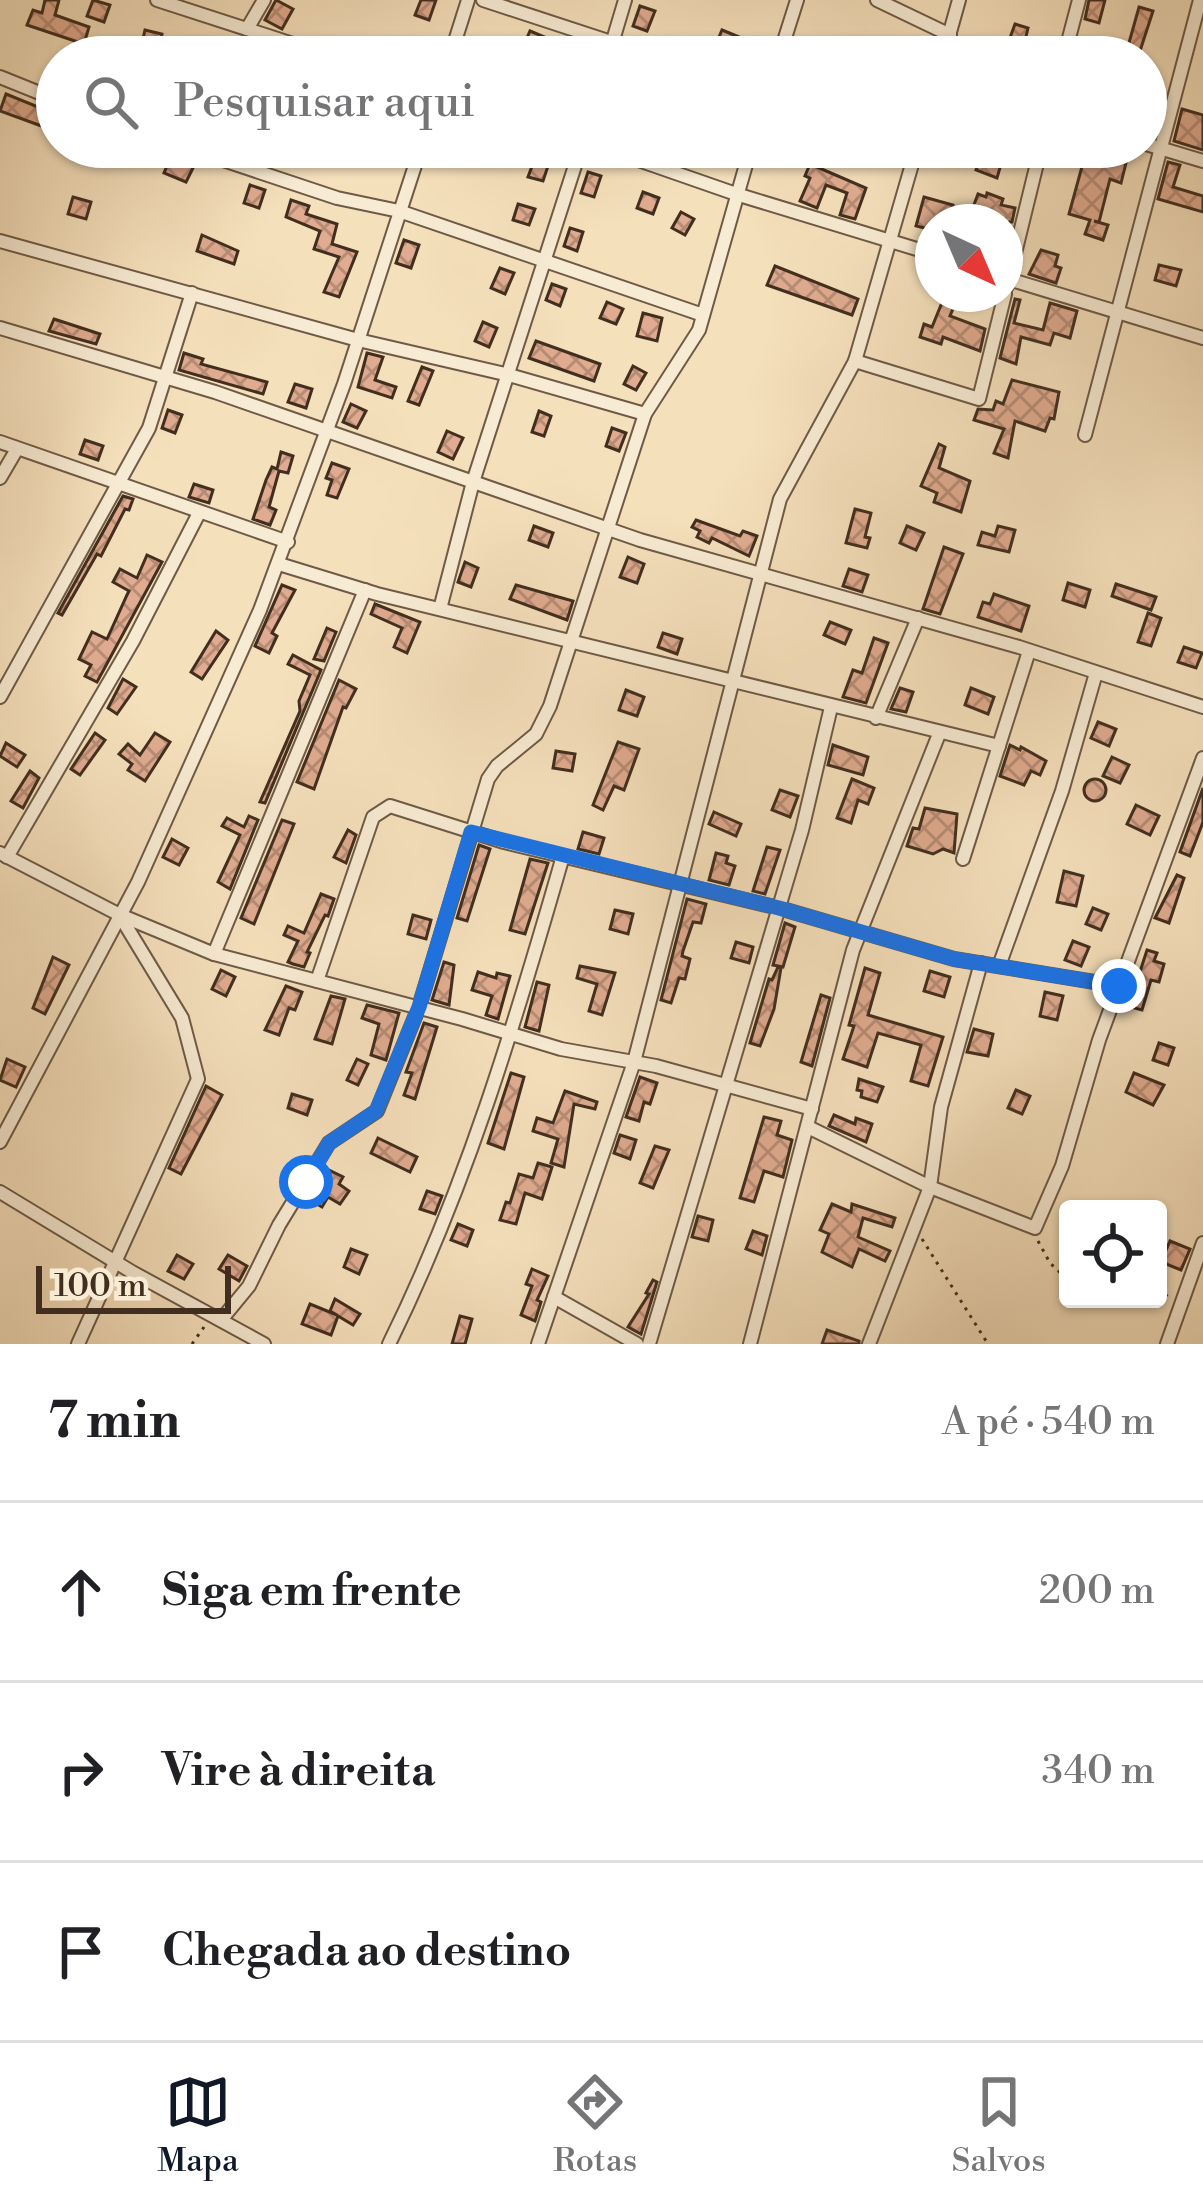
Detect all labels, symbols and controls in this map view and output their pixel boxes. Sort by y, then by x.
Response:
search box [36,36,1167,168]
icon: search [78,69,144,135]
text: Pesquisar aqui [174,74,475,131]
north arrow [915,204,1023,312]
route end [1092,959,1146,1013]
route start [279,1155,333,1209]
map controls [1059,1200,1167,1308]
button: locate [1059,1200,1167,1308]
scale bar [36,1260,231,1313]
text: 100 m [54,1266,147,1307]
text: 7 min [48,1390,180,1454]
text: A pé · 540 m [942,1398,1155,1447]
icon: ahead [48,1559,114,1625]
text: Siga em frente [162,1563,462,1620]
text: 200 m [1039,1567,1155,1616]
icon: right [48,1739,114,1805]
text: Vire à direita [162,1743,435,1800]
text: 340 m [1042,1747,1155,1796]
icon: arrive [48,1919,114,1985]
text: Chegada ao destino [162,1923,571,1980]
tab: Mapa [157,2069,239,2182]
tab: Rotas [553,2069,637,2182]
tab: Salvos [952,2069,1046,2182]

